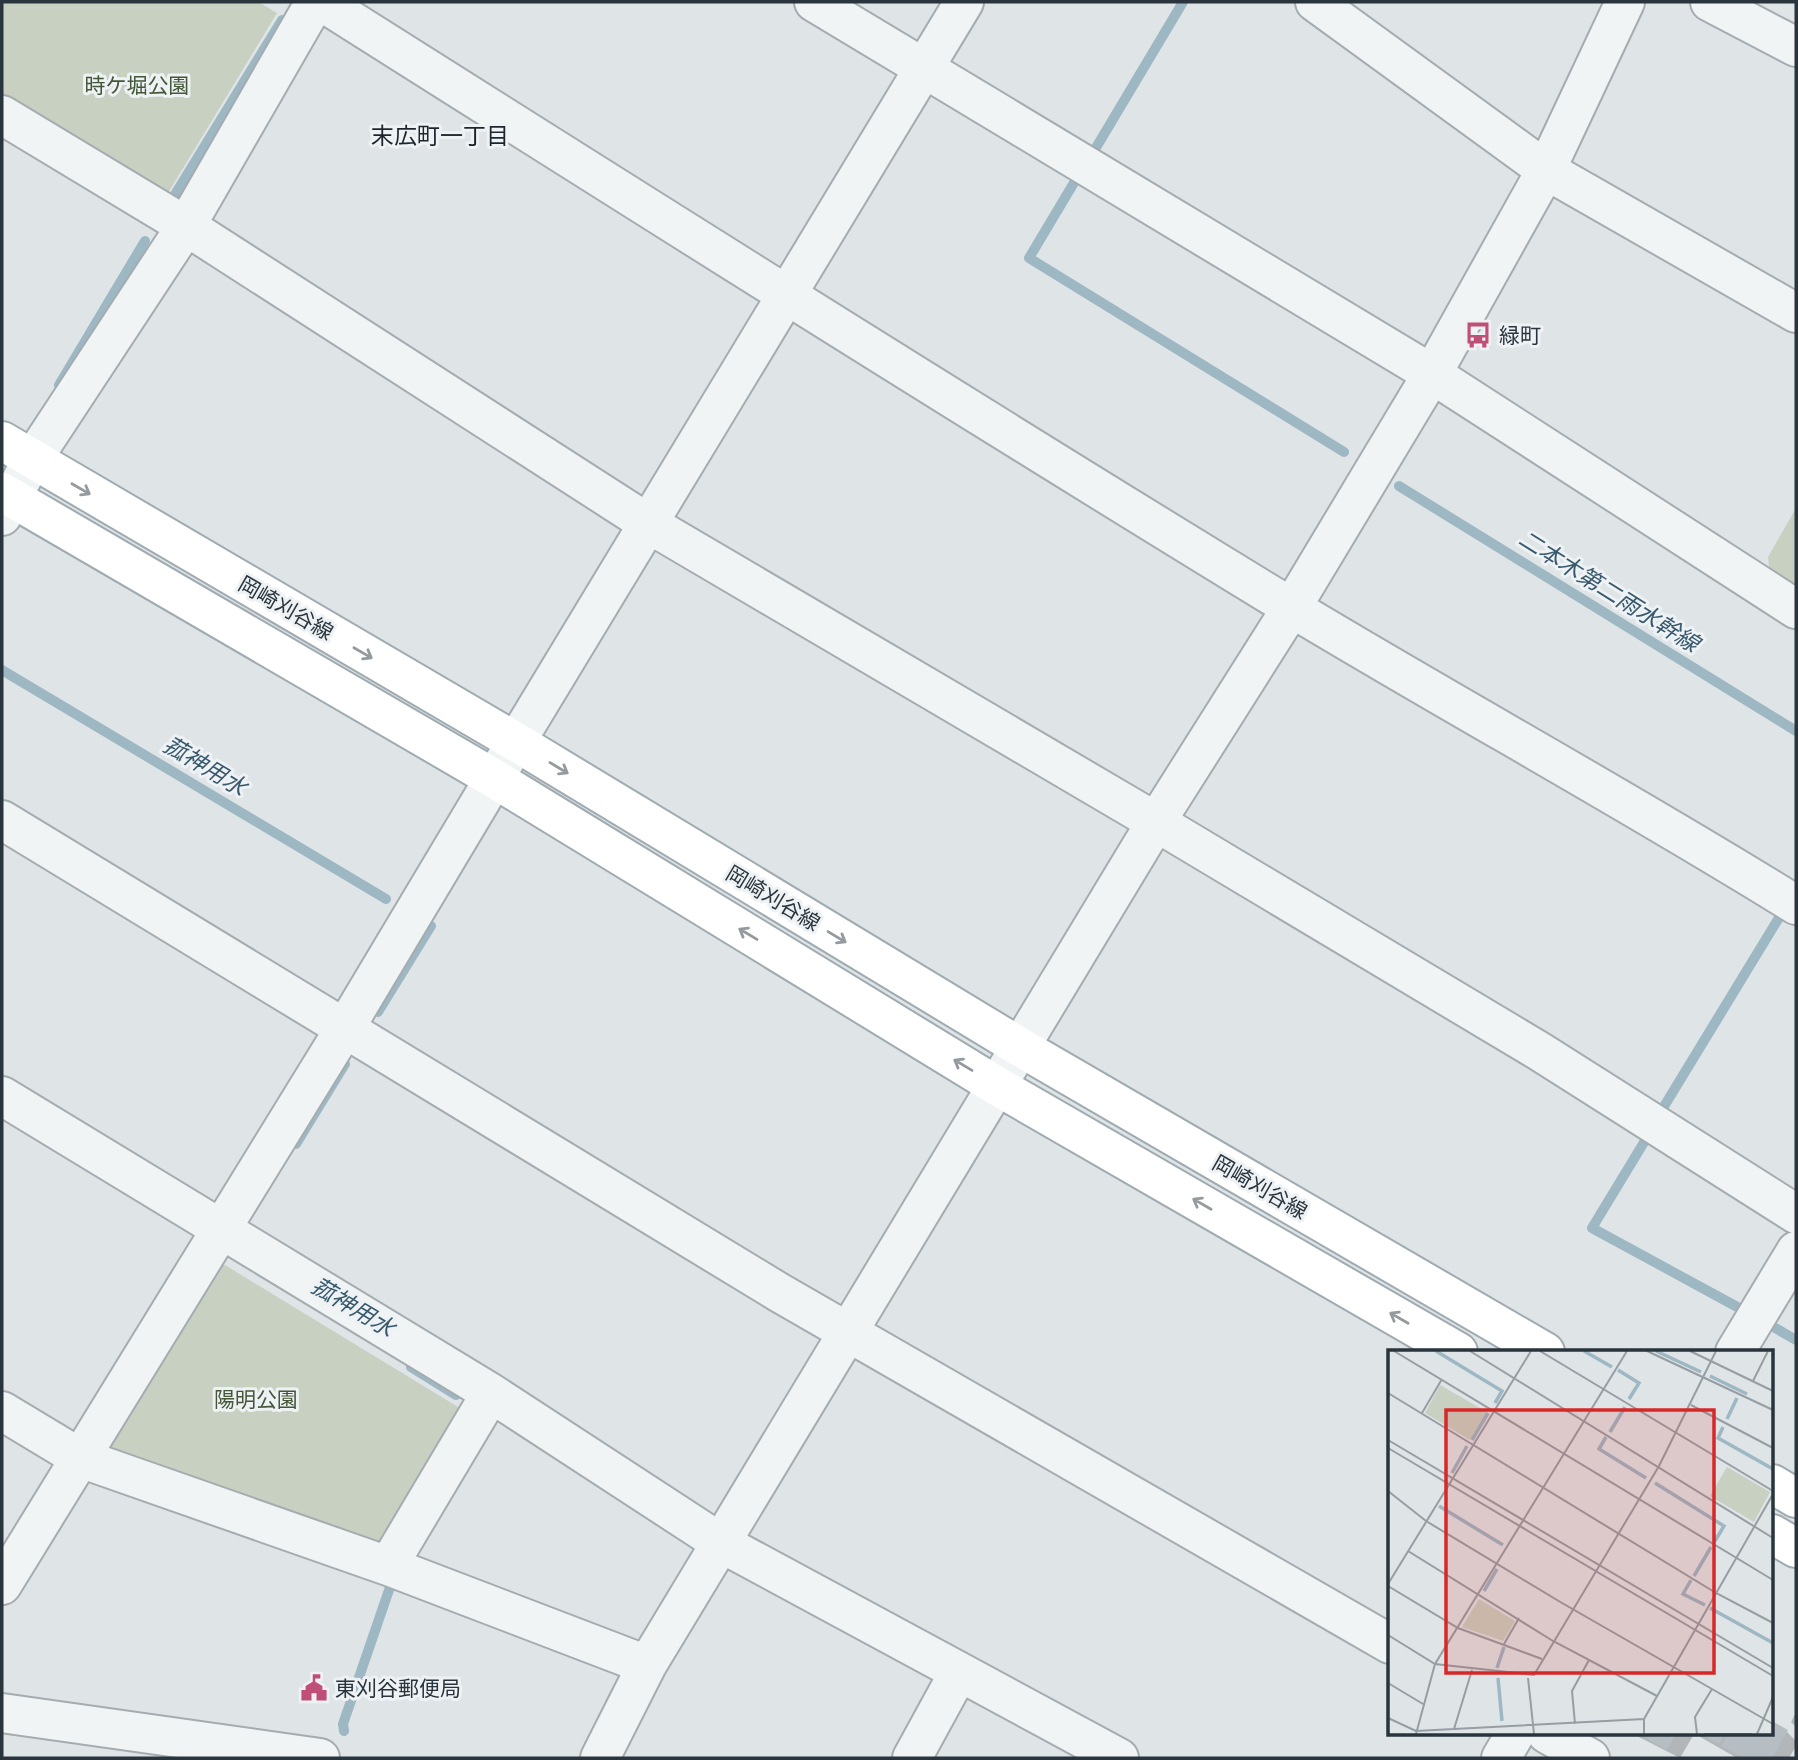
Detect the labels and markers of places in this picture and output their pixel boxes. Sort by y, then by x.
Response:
bus stop icon: 緑町 [1463,320,1493,350]
place label: 緑町 [1499,323,1541,348]
public building icon: 東刈谷郵便局 [299,1673,329,1703]
place label: 東刈谷郵便局 [335,1676,461,1701]

